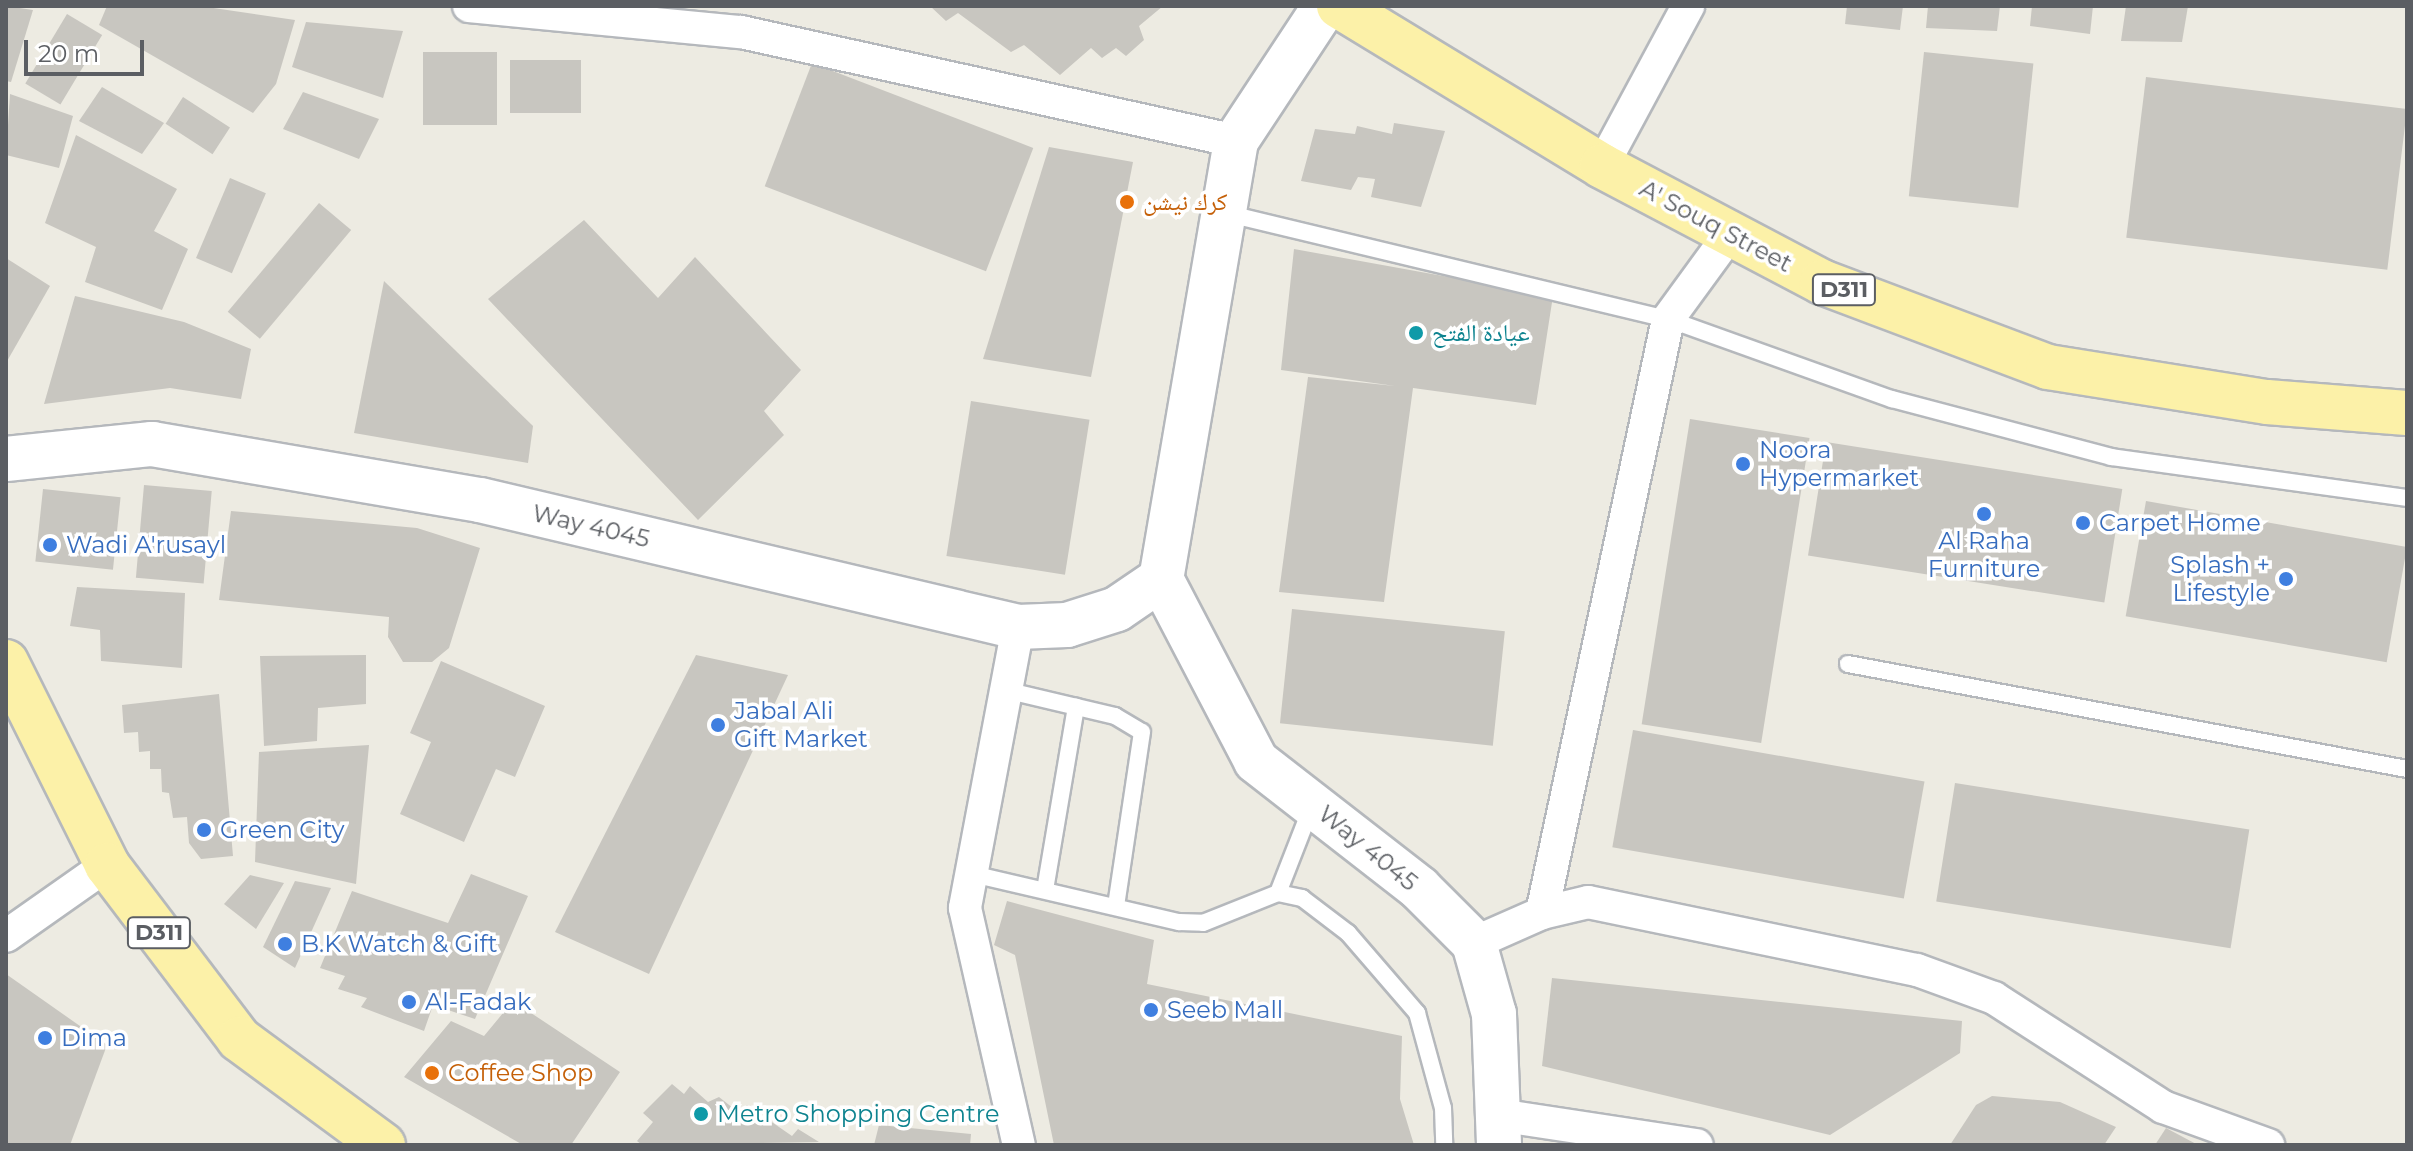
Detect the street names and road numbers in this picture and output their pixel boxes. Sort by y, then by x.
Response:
street label: A' Souq Street [1635,174,1797,278]
road number: D311 [1810,272,1878,308]
street label: Way 4045 [530,499,652,553]
street label: Way 4045 [1313,799,1423,897]
road number: D311 [125,915,193,951]

